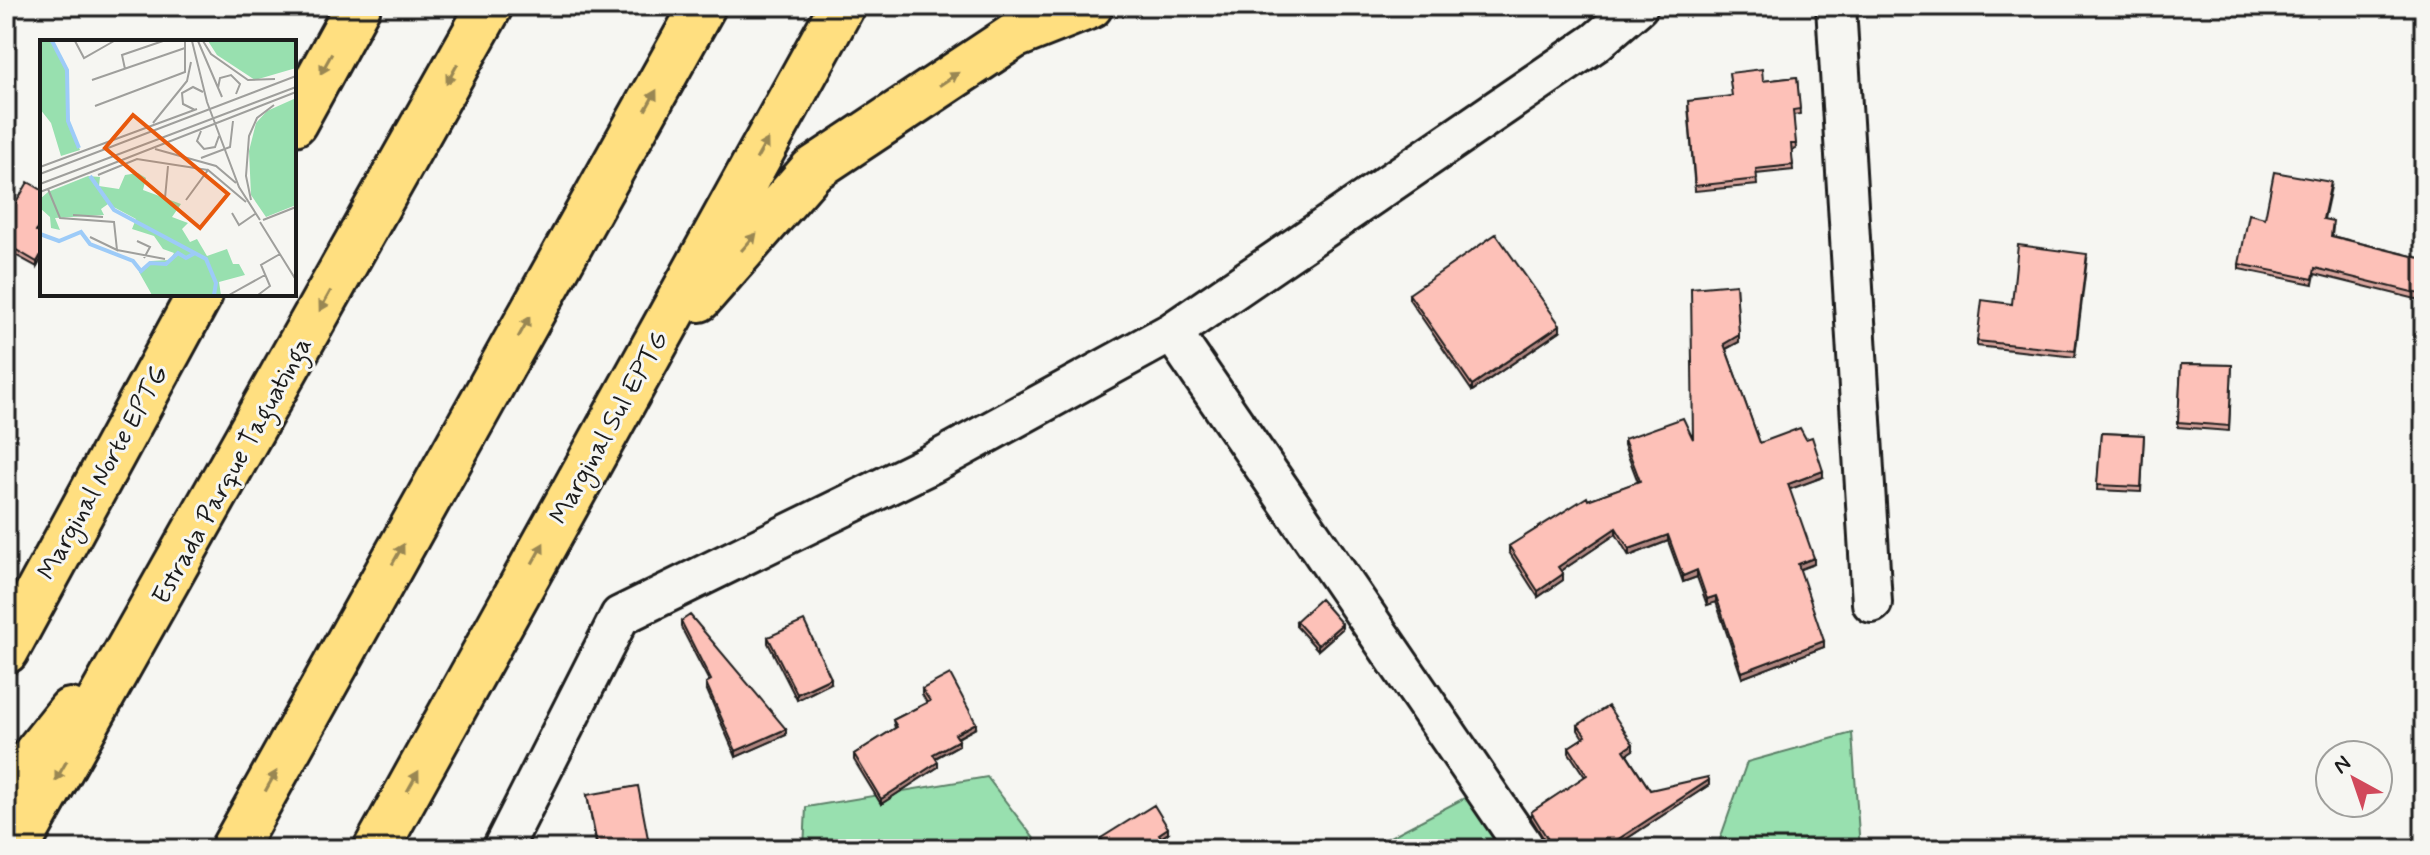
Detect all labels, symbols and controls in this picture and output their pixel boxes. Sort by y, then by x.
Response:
inset map [40,40,296,296]
one-way arrow [319,53,333,76]
one-way arrow [445,63,459,85]
one-way arrow [938,73,960,87]
one-way arrow [644,88,658,111]
one-way arrow [755,138,769,160]
one-way arrow [740,233,757,253]
one-way arrow [318,290,332,312]
one-way arrow [517,315,531,338]
street label: Marginal Sul EPTG [543,325,679,532]
street label: Estrada Parque Taguatinga [145,331,323,612]
street label: Marginal Norte EPTG [31,360,179,587]
one-way arrow [532,541,545,564]
one-way arrow [390,543,404,565]
north arrow [2314,739,2394,819]
text: N [2328,750,2357,781]
one-way arrow [54,760,67,783]
one-way arrow [407,769,420,792]
one-way arrow [264,770,278,792]

